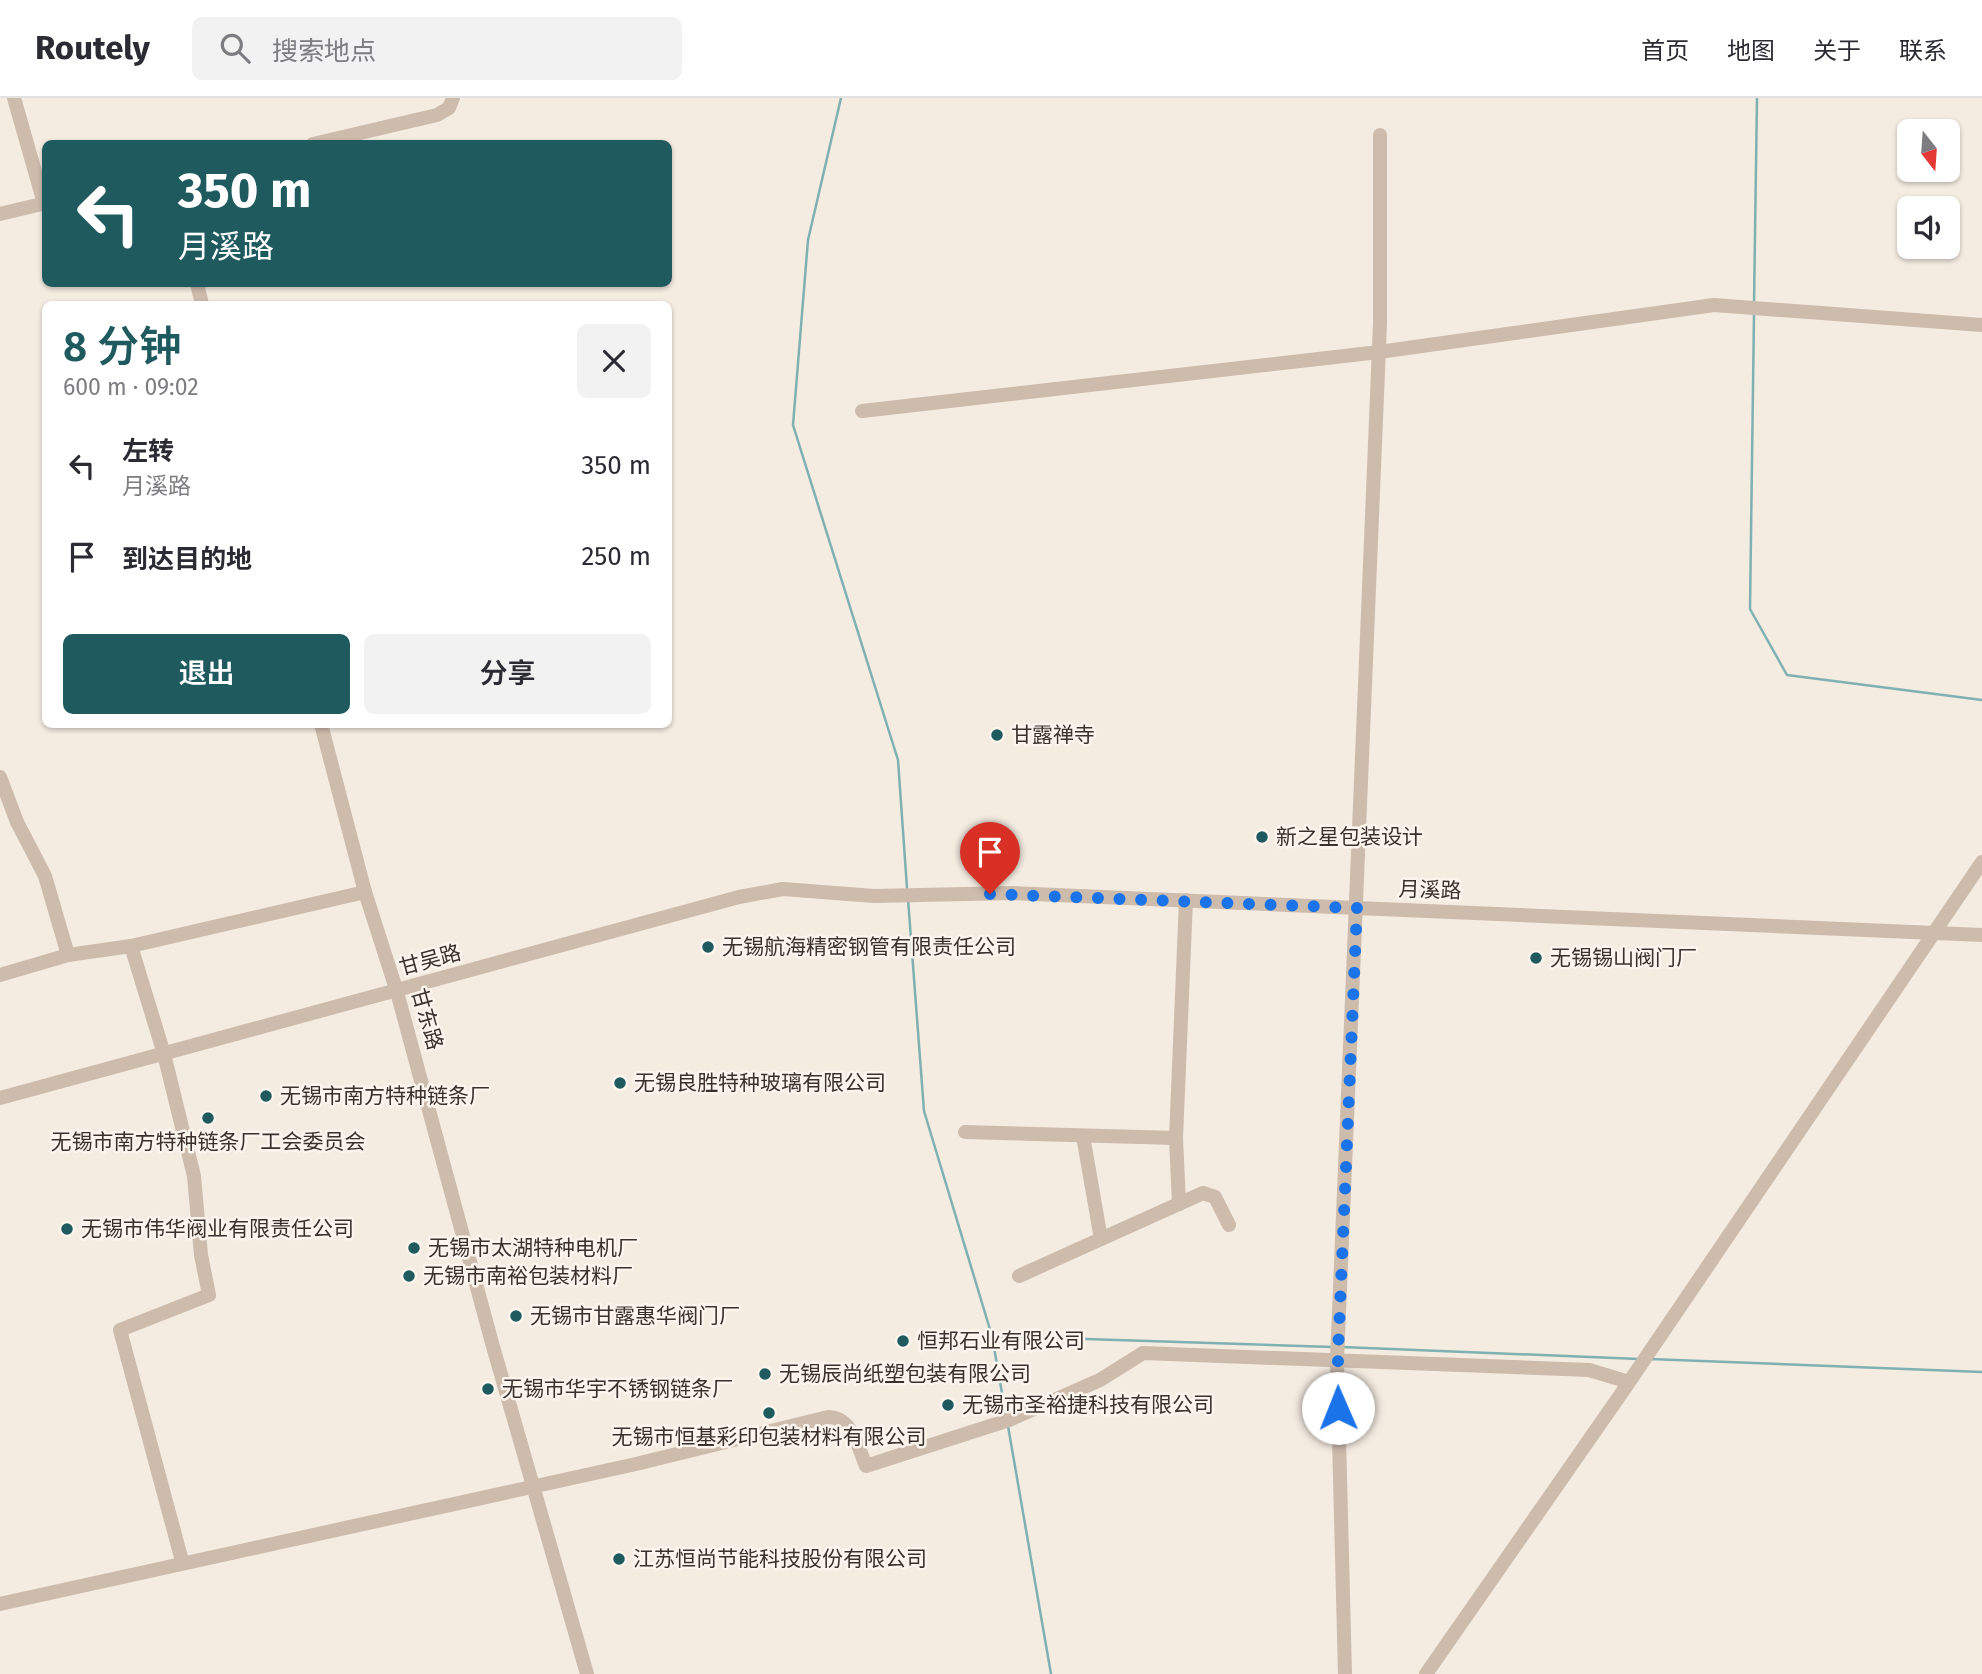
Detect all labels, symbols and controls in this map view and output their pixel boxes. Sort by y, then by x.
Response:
search box [192,17,682,80]
text: Routely [35,28,150,68]
icon: search [216,29,254,67]
text: 搜索地点 [272,36,376,67]
text: 首页 [1641,37,1689,65]
text: 地图 [1727,37,1775,65]
text: 关于 [1813,37,1861,65]
text: 联系 [1899,37,1947,65]
north arrow [1897,119,1960,182]
map controls [1897,119,1960,259]
text: 350 m [178,161,311,220]
icon: left [63,168,154,259]
button: sound [1897,196,1960,259]
text: 月溪路 [178,228,274,266]
text: 8 分钟 [63,322,181,372]
button: close [577,324,651,398]
text: 600 m · 09:02 [63,373,199,401]
text: 左转 [122,436,174,467]
icon: left [63,447,101,485]
text: 350 m [581,450,651,481]
text: 月溪路 [122,472,191,500]
icon: arrive [63,538,101,576]
text: 250 m [581,541,651,572]
text: 到达目的地 [122,544,252,575]
button: 退出 [63,634,350,714]
button: 分享 [364,634,651,714]
place label: 甘露禅寺 [1011,722,1095,748]
marker: 甘露禅寺 [989,727,1005,743]
pin [960,822,1020,894]
place label: 新之星包装设计 [1276,824,1423,850]
marker: 新之星包装设计 [1254,829,1270,845]
icon: arrive [971,833,1009,871]
street label: 月溪路 [1398,876,1462,904]
place label: 无锡航海精密钢管有限责任公司 [722,934,1016,960]
street label: 甘吴路 [396,939,464,981]
marker: 无锡航海精密钢管有限责任公司 [700,939,716,955]
place label: 无锡锡山阀门厂 [1550,945,1697,971]
marker: 无锡锡山阀门厂 [1528,950,1544,966]
street label: 甘东路 [406,985,448,1053]
place label: 无锡良胜特种玻璃有限公司 [634,1070,886,1096]
marker: 无锡良胜特种玻璃有限公司 [612,1075,628,1091]
place label: 无锡市南方特种链条厂 [280,1083,490,1109]
marker: 无锡市南方特种链条厂 [258,1088,274,1104]
marker: 无锡市南方特种链条厂工会委员会 [200,1110,216,1126]
place label: 无锡市南方特种链条厂工会委员会 [51,1129,366,1155]
place label: 无锡市伟华阀业有限责任公司 [81,1216,354,1242]
marker: 无锡市伟华阀业有限责任公司 [59,1221,75,1237]
place label: 无锡市太湖特种电机厂 [428,1235,638,1261]
marker: 无锡市太湖特种电机厂 [406,1240,422,1256]
place label: 无锡市南裕包装材料厂 [423,1263,633,1289]
marker: 无锡市南裕包装材料厂 [401,1268,417,1284]
place label: 无锡市甘露惠华阀门厂 [530,1303,740,1329]
marker: 无锡市甘露惠华阀门厂 [508,1308,524,1324]
place label: 恒邦石业有限公司 [917,1328,1085,1354]
marker: 恒邦石业有限公司 [895,1333,911,1349]
place label: 无锡辰尚纸塑包装有限公司 [779,1361,1031,1387]
marker: 无锡辰尚纸塑包装有限公司 [757,1366,773,1382]
position arrow [1301,1371,1375,1445]
place label: 无锡市华宇不锈钢链条厂 [502,1376,733,1402]
marker: 无锡市华宇不锈钢链条厂 [480,1381,496,1397]
place label: 无锡市圣裕捷科技有限公司 [962,1392,1214,1418]
marker: 无锡市圣裕捷科技有限公司 [940,1397,956,1413]
marker: 无锡市恒基彩印包装材料有限公司 [761,1405,777,1421]
place label: 无锡市恒基彩印包装材料有限公司 [612,1424,927,1450]
place label: 江苏恒尚节能科技股份有限公司 [633,1546,927,1572]
marker: 江苏恒尚节能科技股份有限公司 [611,1551,627,1567]

